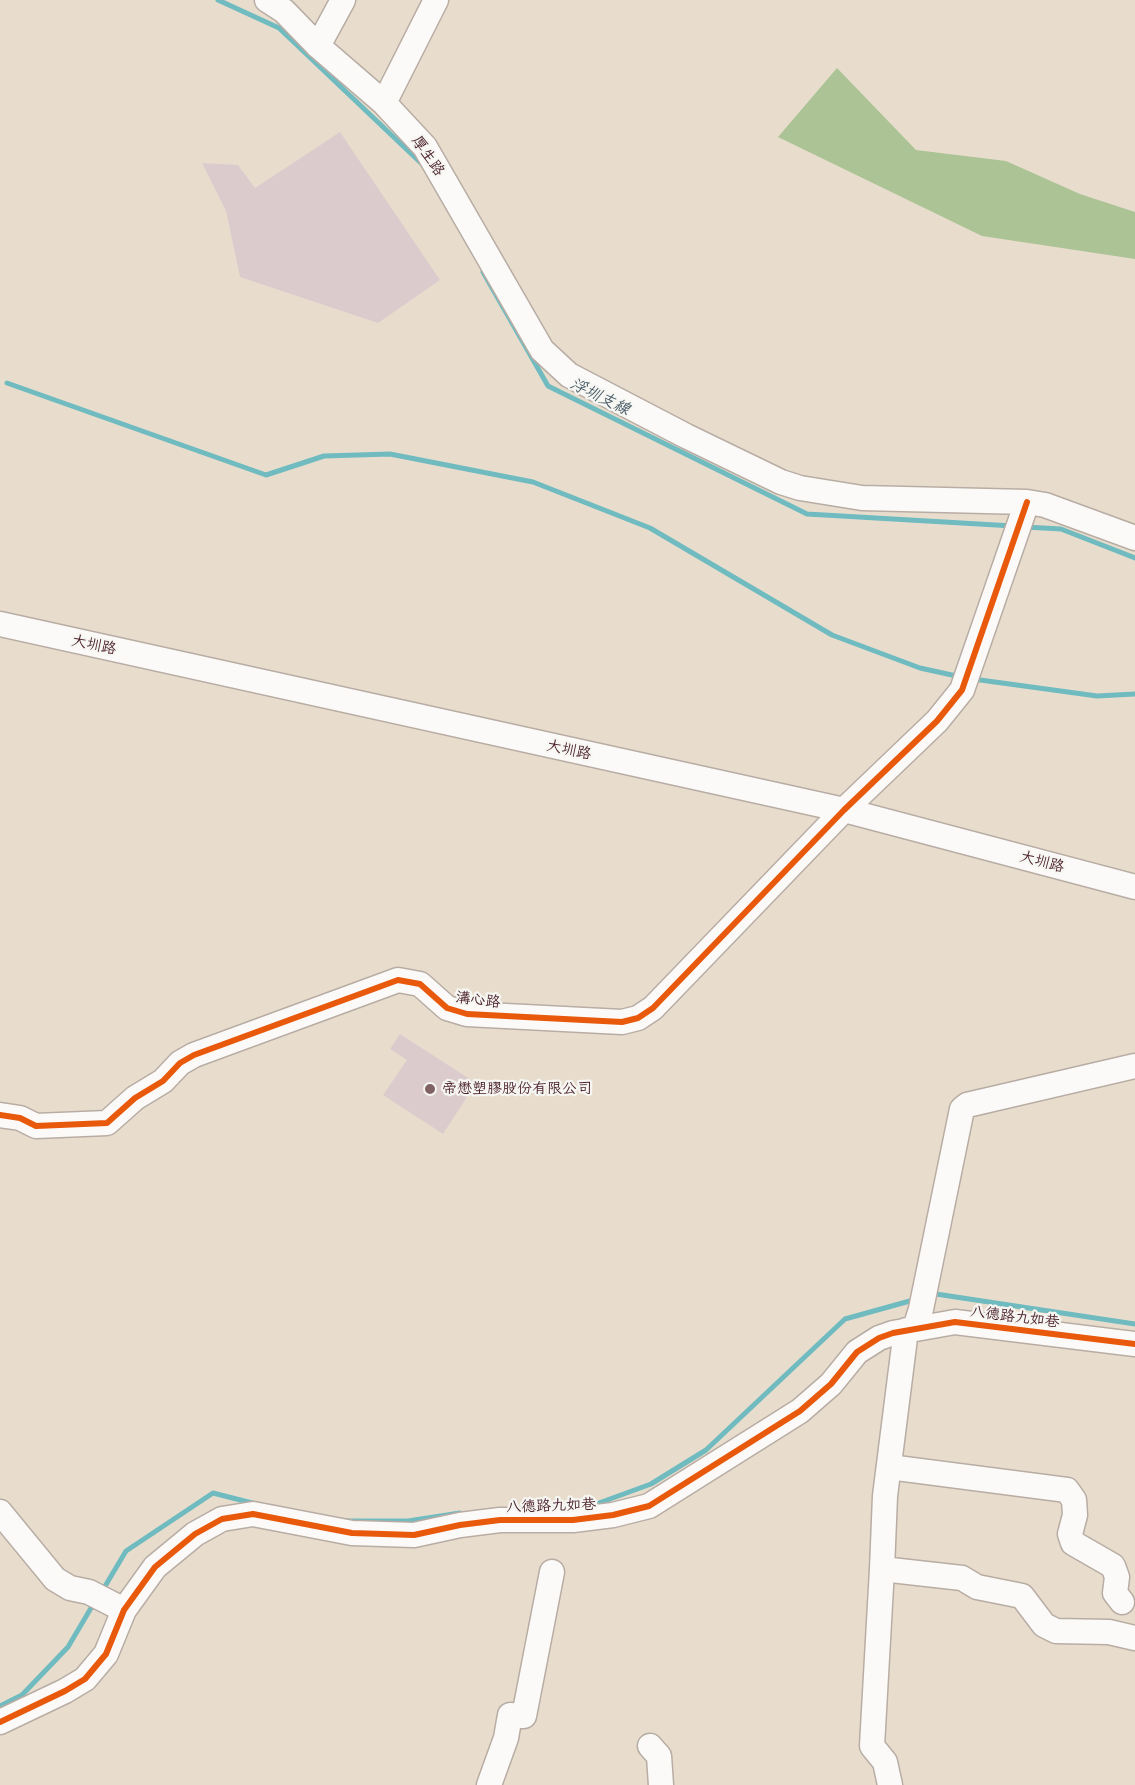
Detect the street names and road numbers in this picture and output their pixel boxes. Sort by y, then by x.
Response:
street label: 厚生路 [408,132,448,180]
street label: 大圳路 [70,632,118,658]
street label: 大圳路 [545,737,593,763]
street label: 大圳路 [1018,847,1066,877]
street label: 溝心路 [455,988,501,1012]
street label: 八德路九如巷 [969,1303,1061,1331]
street label: 八德路九如巷 [506,1495,596,1517]

